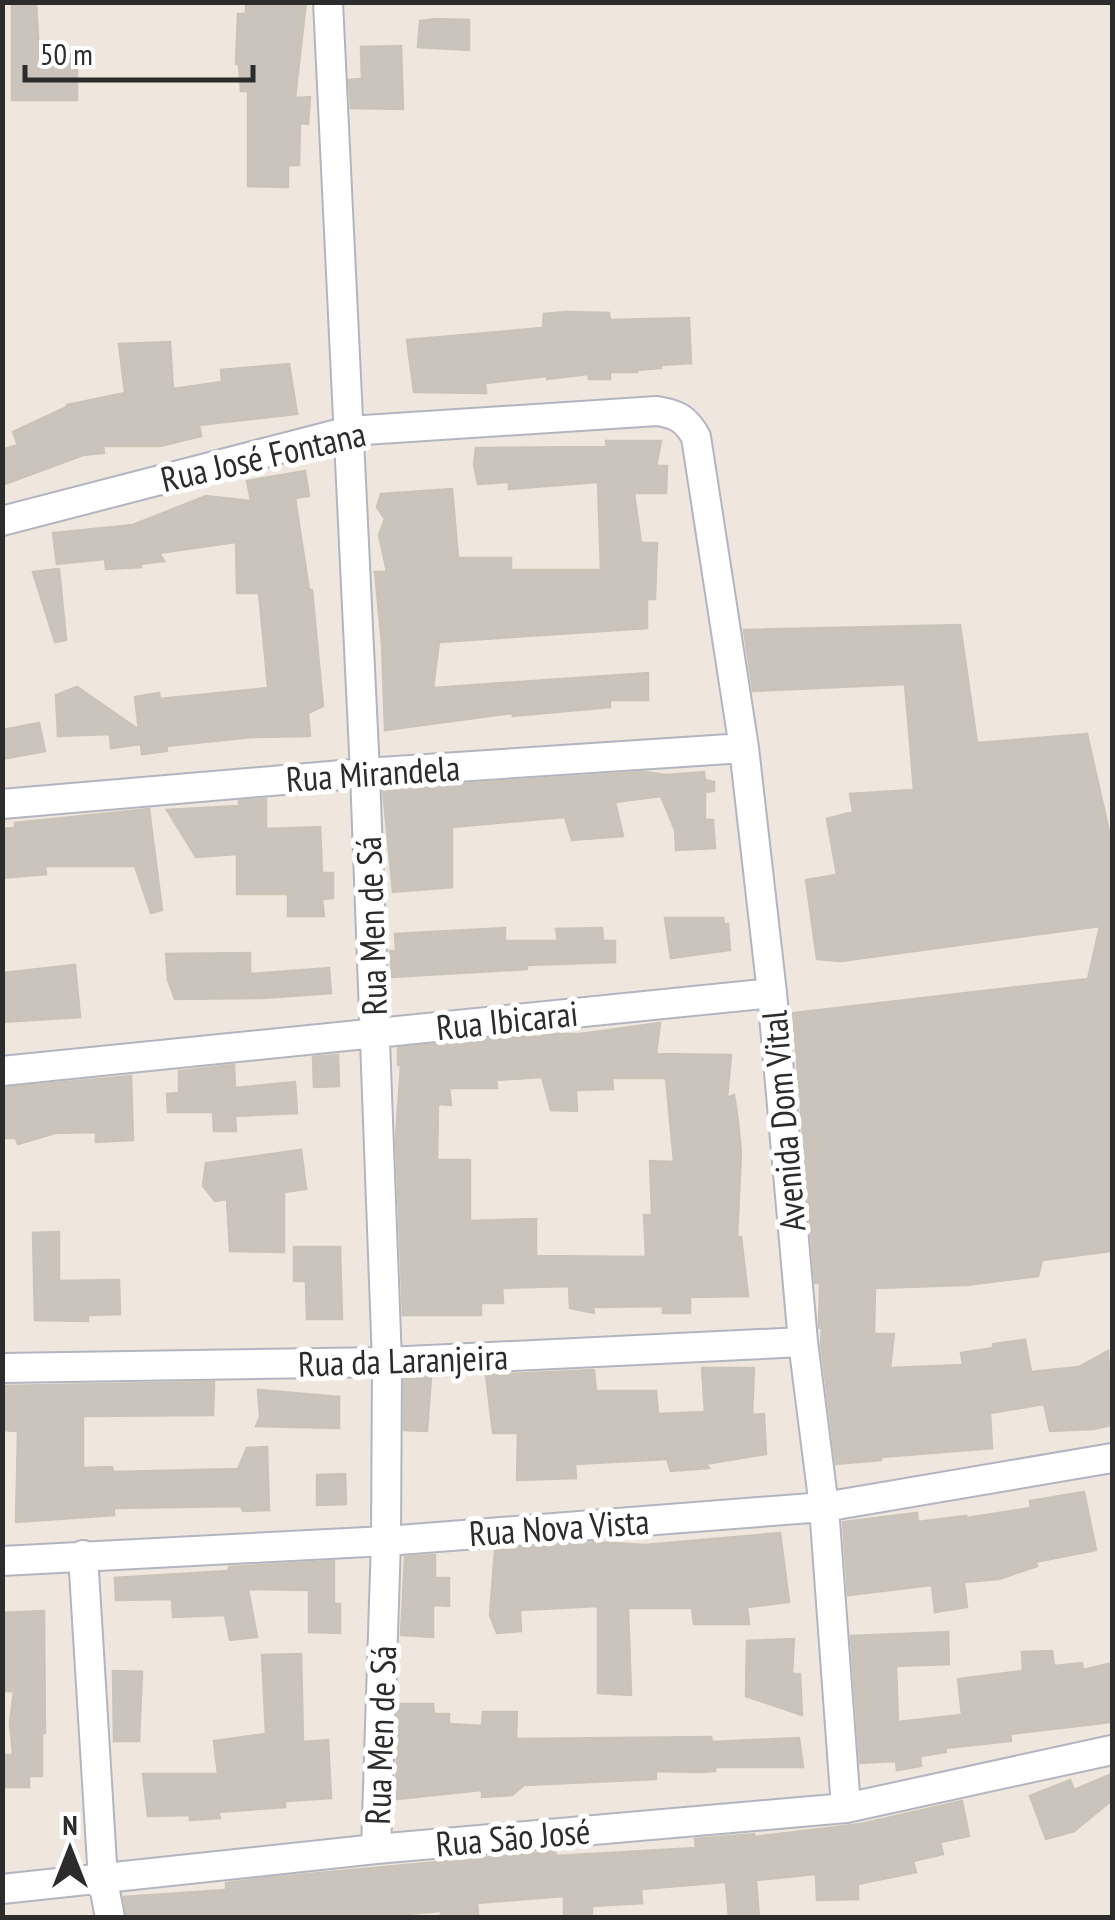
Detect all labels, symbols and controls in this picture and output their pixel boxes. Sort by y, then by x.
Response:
scale bar [25,20,252,82]
text: 50 m [40,34,93,73]
street label: Rua José Fontana [156,410,370,502]
street label: Rua Mirandela [285,744,461,802]
street label: Rua Men de Sá [345,836,397,1016]
street label: Rua Ibicarai [434,990,580,1050]
street label: Avenida Dom Vital [750,1009,816,1233]
street label: Rua da Laranjeira [297,1333,509,1387]
street label: Rua Nova Vista [467,1498,651,1556]
street label: Rua Men de Sá [354,1645,406,1825]
north arrow [20,1800,120,1900]
text: N [62,1806,78,1843]
street label: Rua São José [434,1807,592,1867]

